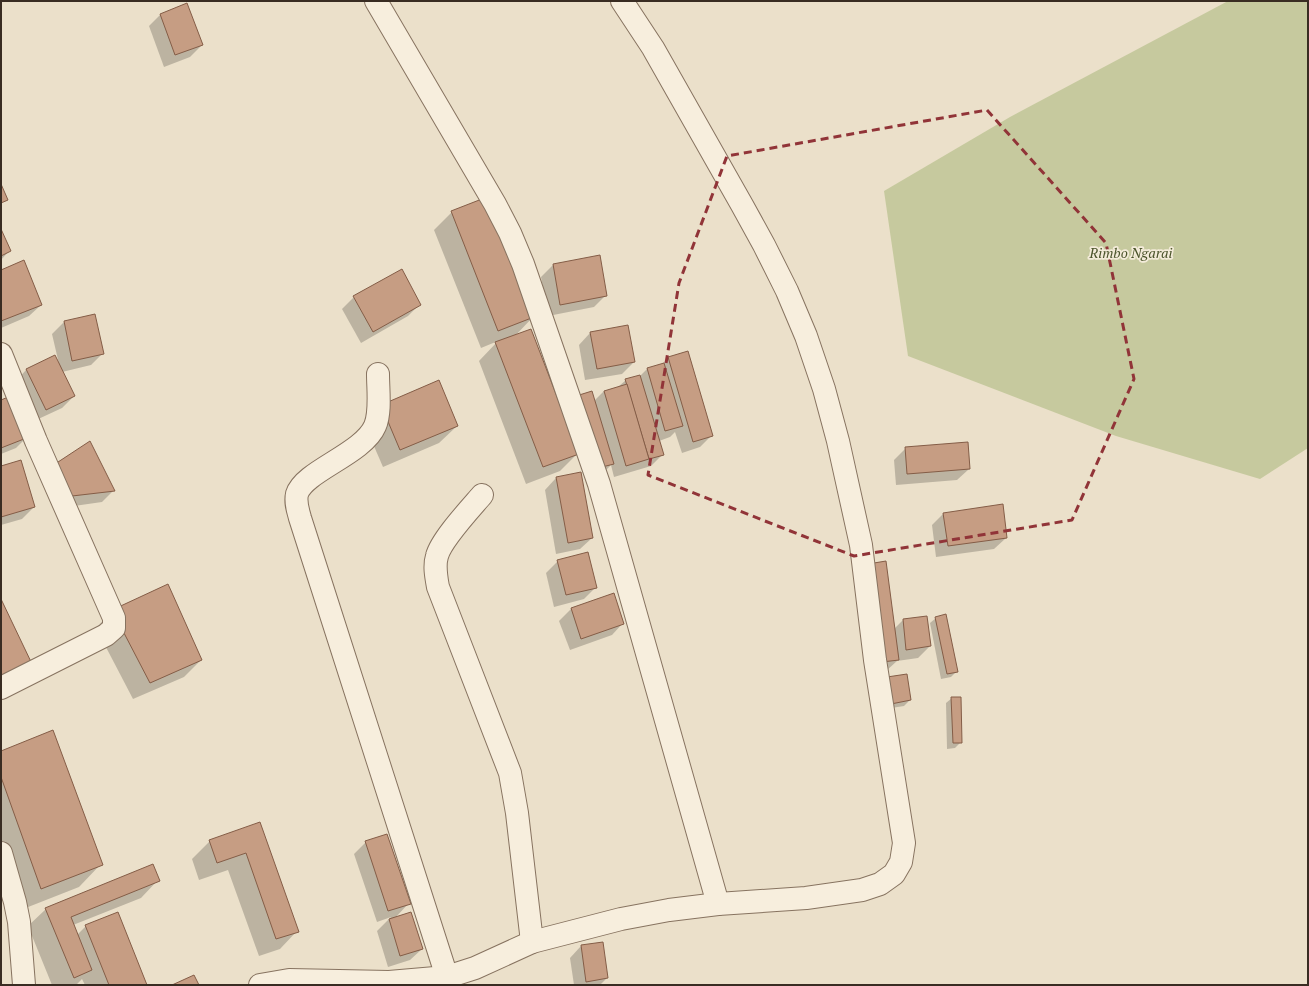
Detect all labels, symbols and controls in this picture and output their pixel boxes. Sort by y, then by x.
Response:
park label: Rimbo Ngarai [1089,243,1173,262]

